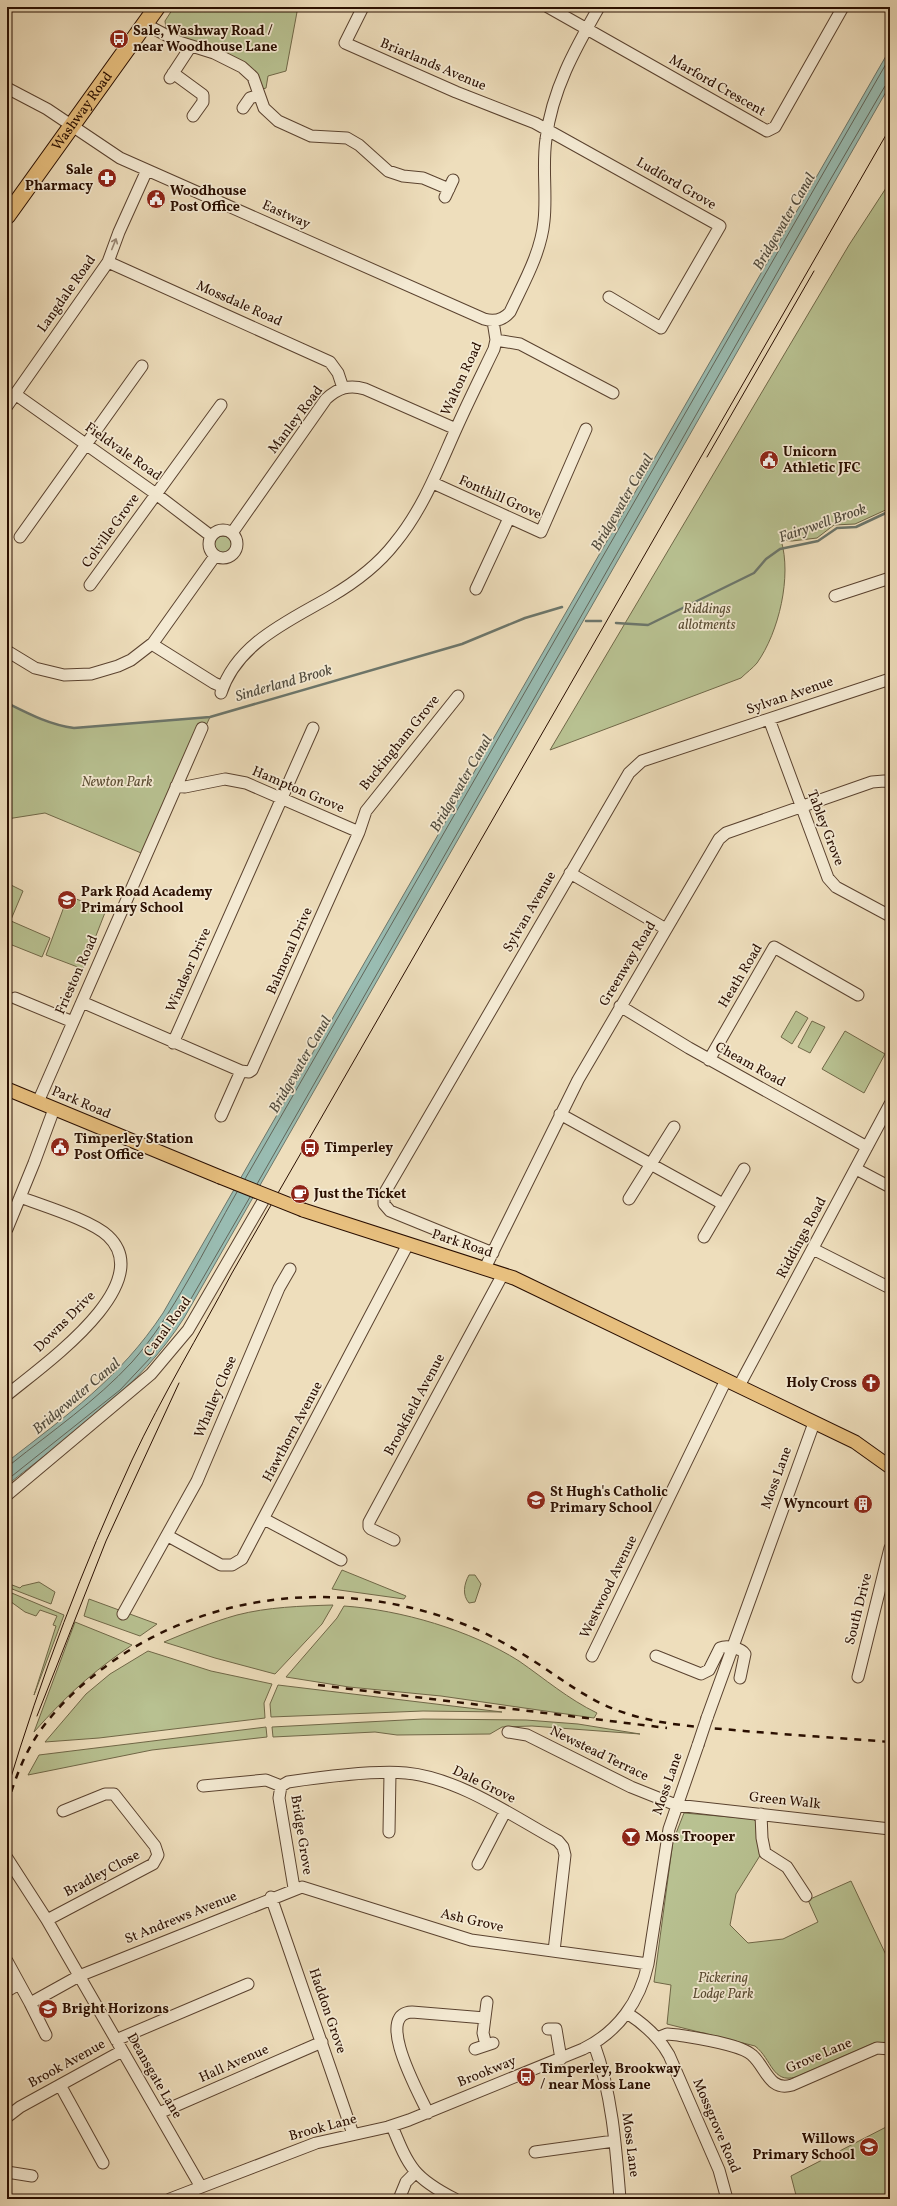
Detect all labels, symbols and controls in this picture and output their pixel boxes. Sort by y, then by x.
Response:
place label: Sale, Washway Road / near Woodhouse Lane [133,22,277,57]
bus stop icon: Sale, Washway Road / near Woodhouse Lane [108,28,130,50]
street label: Briarlands Avenue [377,34,489,96]
street label: Marford Crescent [665,51,769,121]
street label: Washway Road [47,68,117,154]
street label: Ludford Grove [632,153,720,215]
place label: Sale Pharmacy [25,161,93,196]
pharmacy icon: Sale Pharmacy [96,167,118,189]
water label: Bridgewater Canal [749,169,821,274]
place label: Woodhouse Post Office [170,182,246,217]
public building icon: Woodhouse Post Office [145,188,167,210]
street label: Eastway [259,196,314,234]
one-way arrow [111,239,118,251]
street label: Langdale Road [33,251,101,336]
street label: Mossdale Road [193,277,285,331]
street label: Walton Road [437,339,487,419]
street label: Manley Road [264,382,328,458]
street label: Fieldvale Road [81,418,165,486]
place label: Unicorn Athletic JFC [783,443,861,478]
public building icon: Unicorn Athletic JFC [758,449,780,471]
water label: Bridgewater Canal [587,450,659,555]
street label: Fonthill Grove [456,471,545,525]
street label: Colville Grove [78,490,145,572]
water label: Fairywell Brook [776,499,870,549]
park label: Riddings allotments [678,600,736,635]
water label: Sinderland Brook [233,660,335,708]
street label: Sylvan Avenue [744,672,836,720]
street label: Buckingham Grove [356,691,445,795]
water label: Bridgewater Canal [426,731,498,836]
street label: Hampton Grove [249,762,347,818]
park label: Newton Park [82,773,153,792]
street label: Tabley Grove [802,787,848,869]
street label: Sylvan Avenue [499,868,561,956]
place label: Park Road Academy Primary School [81,883,212,918]
school or university icon: Park Road Academy Primary School [56,889,78,911]
street label: Balmoral Drive [262,904,318,998]
street label: Greenway Road [595,918,661,1010]
street label: Windsor Drive [162,925,216,1015]
street label: Frieston Road [51,932,103,1018]
street label: Heath Road [714,940,768,1012]
water label: Bridgewater Canal [265,1012,337,1117]
street label: Cheam Road [711,1038,789,1092]
street label: Park Road [48,1082,114,1124]
place label: Timperley Station Post Office [74,1130,194,1165]
public building icon: Timperley Station Post Office [49,1136,71,1158]
bus stop icon: Timperley [299,1137,321,1159]
place label: Timperley [324,1139,393,1158]
cafe icon: Just the Ticket [289,1183,311,1205]
place label: Just the Ticket [313,1185,406,1204]
street label: Riddings Road [773,1194,831,1282]
street label: Park Road [429,1225,495,1263]
street label: Downs Drive [30,1287,100,1357]
street label: Canal Road [140,1293,196,1361]
street label: Brookfield Avenue [380,1350,450,1459]
street label: Whalley Close [190,1353,242,1441]
water label: Bridgewater Canal [29,1354,126,1440]
church icon: Holy Cross [860,1372,882,1394]
place label: Holy Cross [786,1374,857,1393]
street label: Hawthorn Avenue [258,1378,328,1486]
street label: Moss Lane [757,1444,797,1512]
place label: St Hugh's Catholic Primary School [550,1483,668,1518]
school or university icon: St Hugh's Catholic Primary School [525,1489,547,1511]
building icon: Wyncourt [852,1493,874,1515]
place label: Wyncourt [784,1495,849,1514]
street label: Westwood Avenue [576,1532,642,1642]
street label: South Drive [841,1571,877,1647]
street label: Newstead Terrace [546,1722,652,1786]
street label: Moss Lane [648,1750,688,1818]
street label: Dale Grove [449,1762,519,1809]
street label: Green Walk [748,1788,822,1814]
street label: Bridge Grove [285,1794,317,1877]
bar icon: Moss Trooper [620,1826,642,1848]
place label: Moss Trooper [645,1828,736,1847]
street label: Bradley Close [61,1846,144,1902]
street label: St Andrews Avenue [122,1887,240,1949]
street label: Ash Grove [439,1905,506,1938]
street label: Haddon Grove [303,1966,351,2057]
park label: Pickering Lodge Park [693,1969,754,2004]
school or university icon: Bright Horizons [37,1998,59,2020]
place label: Bright Horizons [62,2000,169,2019]
street label: Deansgate Lane [122,2030,186,2123]
street label: Grove Lane [783,2033,855,2078]
street label: Brook Avenue [25,2035,109,2093]
street label: Hall Avenue [196,2040,272,2088]
street label: Brookway [455,2051,520,2092]
place label: Timperley, Brookway / near Moss Lane [540,2060,681,2095]
bus stop icon: Timperley, Brookway / near Moss Lane [515,2066,537,2088]
street label: Mossgrove Road [688,2076,744,2176]
street label: Brook Lane [287,2110,359,2146]
street label: Moss Lane [617,2112,643,2179]
place label: Willows Primary School [752,2130,855,2165]
school or university icon: Willows Primary School [858,2136,880,2158]

